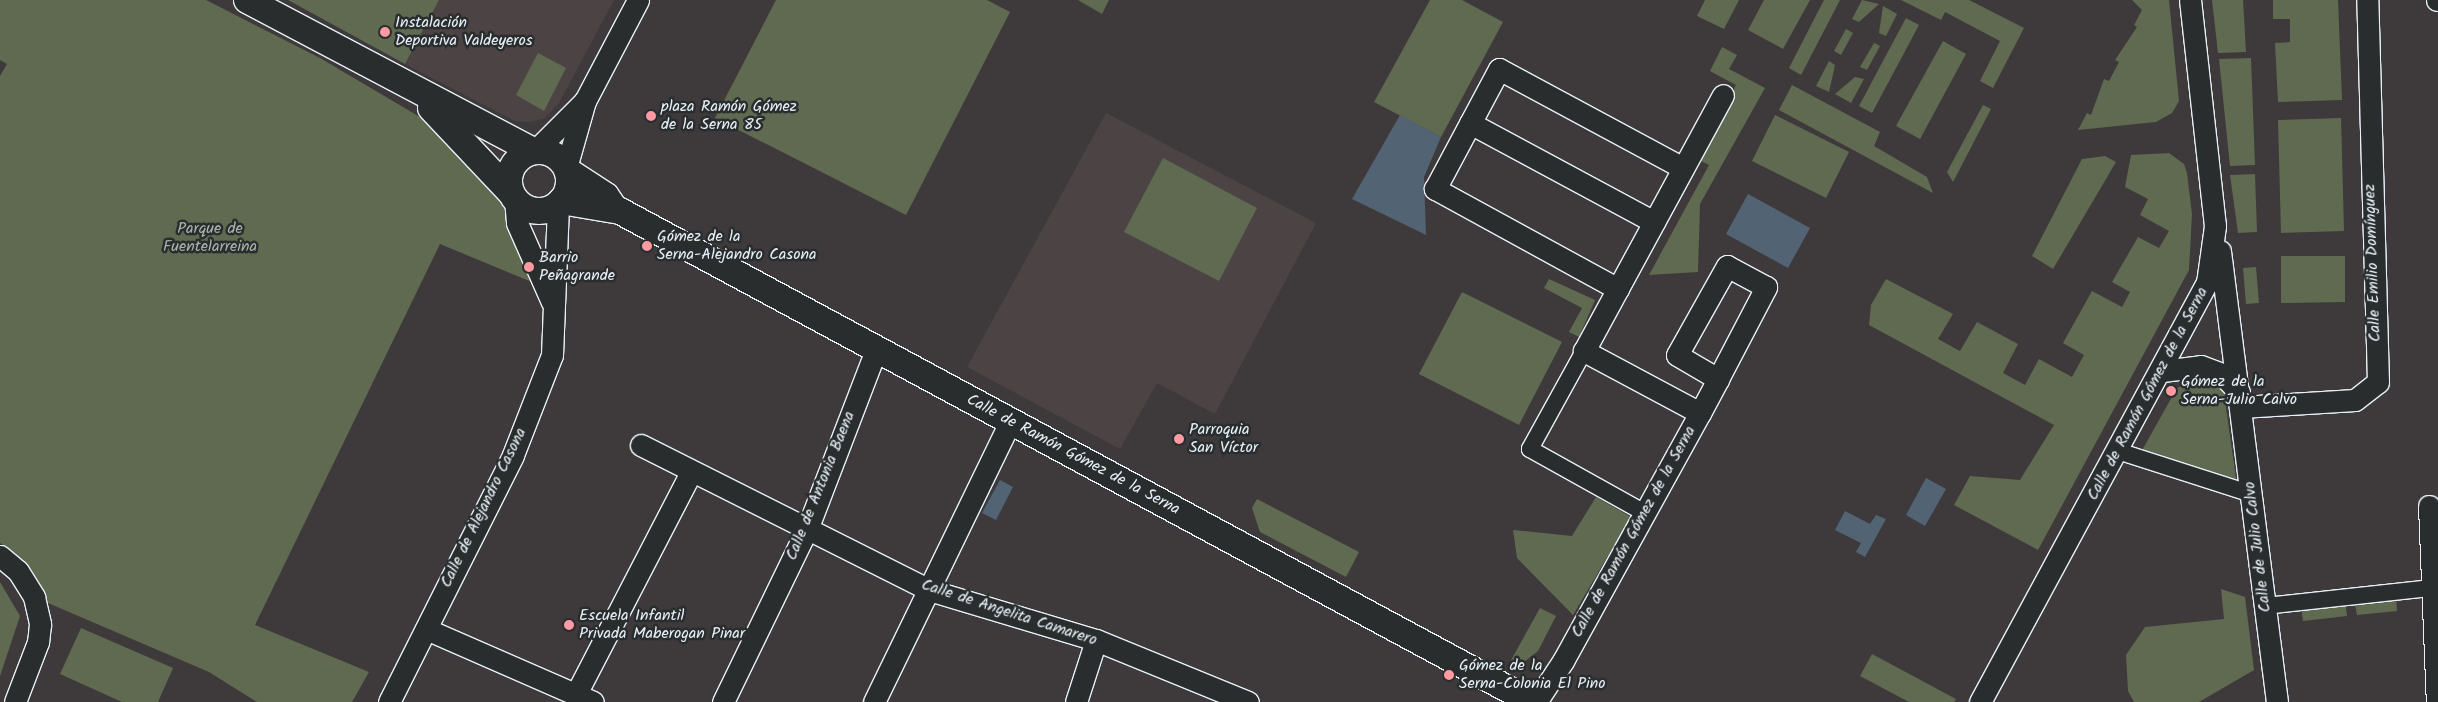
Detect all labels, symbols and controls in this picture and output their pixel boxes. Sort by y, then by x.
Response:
place label: Instalación Deportiva Valdeyeros [395,13,533,51]
marker: Instalación Deportiva Valdeyeros [379,26,391,38]
place label: plaza Ramón Gómez de la Serna 85 [661,97,797,135]
marker: plaza Ramón Gómez de la Serna 85 [645,110,657,122]
street label: Calle Emilio Domínguez [2361,184,2385,342]
park label: Parque de Fuentelarreina [163,219,257,257]
place label: Gómez de la Serna-Alejandro Casona [657,227,816,265]
marker: Gómez de la Serna-Alejandro Casona [641,240,653,252]
place label: Barrio Peñagrande [539,248,615,286]
marker: Barrio Peñagrande [523,261,535,273]
street label: Calle de Ramón Gómez de la Serna [2083,284,2213,504]
place label: Gómez de la Serna-Julio Calvo [2181,372,2297,410]
marker: Gómez de la Serna-Julio Calvo [2165,385,2177,397]
street label: Calle de Ramón Gómez de la Serna [963,390,1183,520]
street label: Calle de Antonia Baena [782,409,860,563]
place label: Parroquia San Víctor [1189,420,1258,458]
street label: Calle de Ramón Gómez de la Serna [1568,423,1700,641]
street label: Calle de Alejandro Casona [437,425,531,591]
marker: Parroquia San Víctor [1173,433,1185,445]
street label: Calle de Julio Calvo [2240,480,2276,614]
street label: Calle de Angelita Camarero [919,576,1099,650]
place label: Escuela Infantil Privada Maberogan Pinar [579,606,745,644]
marker: Escuela Infantil Privada Maberogan Pinar [563,619,575,631]
place label: Gómez de la Serna-Colonia El Pino [1459,656,1606,694]
marker: Gómez de la Serna-Colonia El Pino [1443,669,1455,681]

